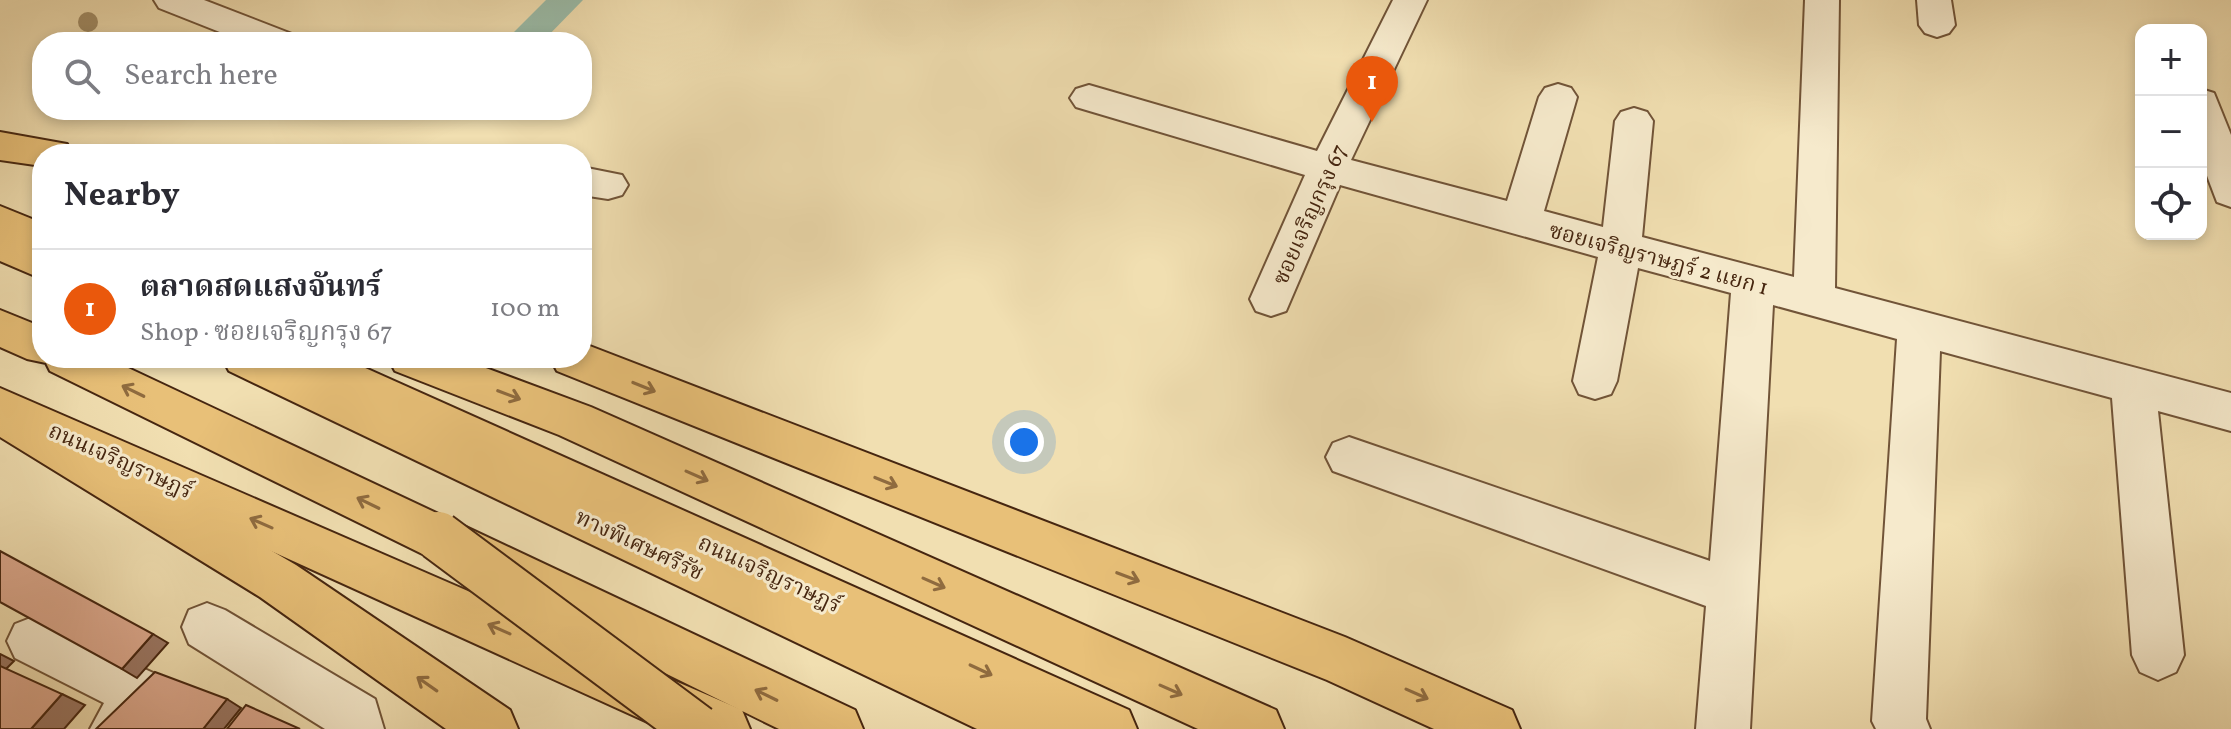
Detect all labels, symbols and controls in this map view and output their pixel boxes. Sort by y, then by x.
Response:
map controls [2135,24,2207,240]
button: + [2135,24,2207,96]
search box [32,32,592,120]
icon: search [60,54,104,98]
text: Search here [124,55,278,97]
pin: 1 [1346,56,1398,122]
button: − [2135,96,2207,168]
street label: ซอยเจริญกรุง 67 [1266,140,1356,290]
button: locate [2135,168,2207,240]
text: Nearby [64,173,180,220]
street label: ซอยเจริญราษฎร์ 2 แยก 1 [1545,216,1772,305]
text: ตลาดสดแสงจันทร์ [140,267,381,309]
text: 1 [85,291,95,327]
text: 100 m [490,291,560,327]
text: Shop · ซอยเจริญกรุง 67 [140,315,393,351]
one-way arrow [631,380,656,395]
one-way arrow [122,383,146,398]
one-way arrow [496,389,521,403]
street label: ถนนเจริญราษฎร์ [43,417,197,508]
your location [1004,422,1044,462]
one-way arrow [685,469,709,484]
one-way arrow [873,476,898,490]
one-way arrow [356,495,380,510]
street label: ทางพิเศษศรีรัช [570,503,708,589]
one-way arrow [250,515,274,530]
street label: ถนนเจริญราษฎร์ [692,529,846,622]
one-way arrow [1115,571,1140,585]
one-way arrow [922,576,946,591]
one-way arrow [487,621,511,636]
one-way arrow [969,663,993,678]
one-way arrow [416,676,438,692]
one-way arrow [1159,683,1183,698]
one-way arrow [754,687,778,702]
one-way arrow [1404,688,1428,703]

